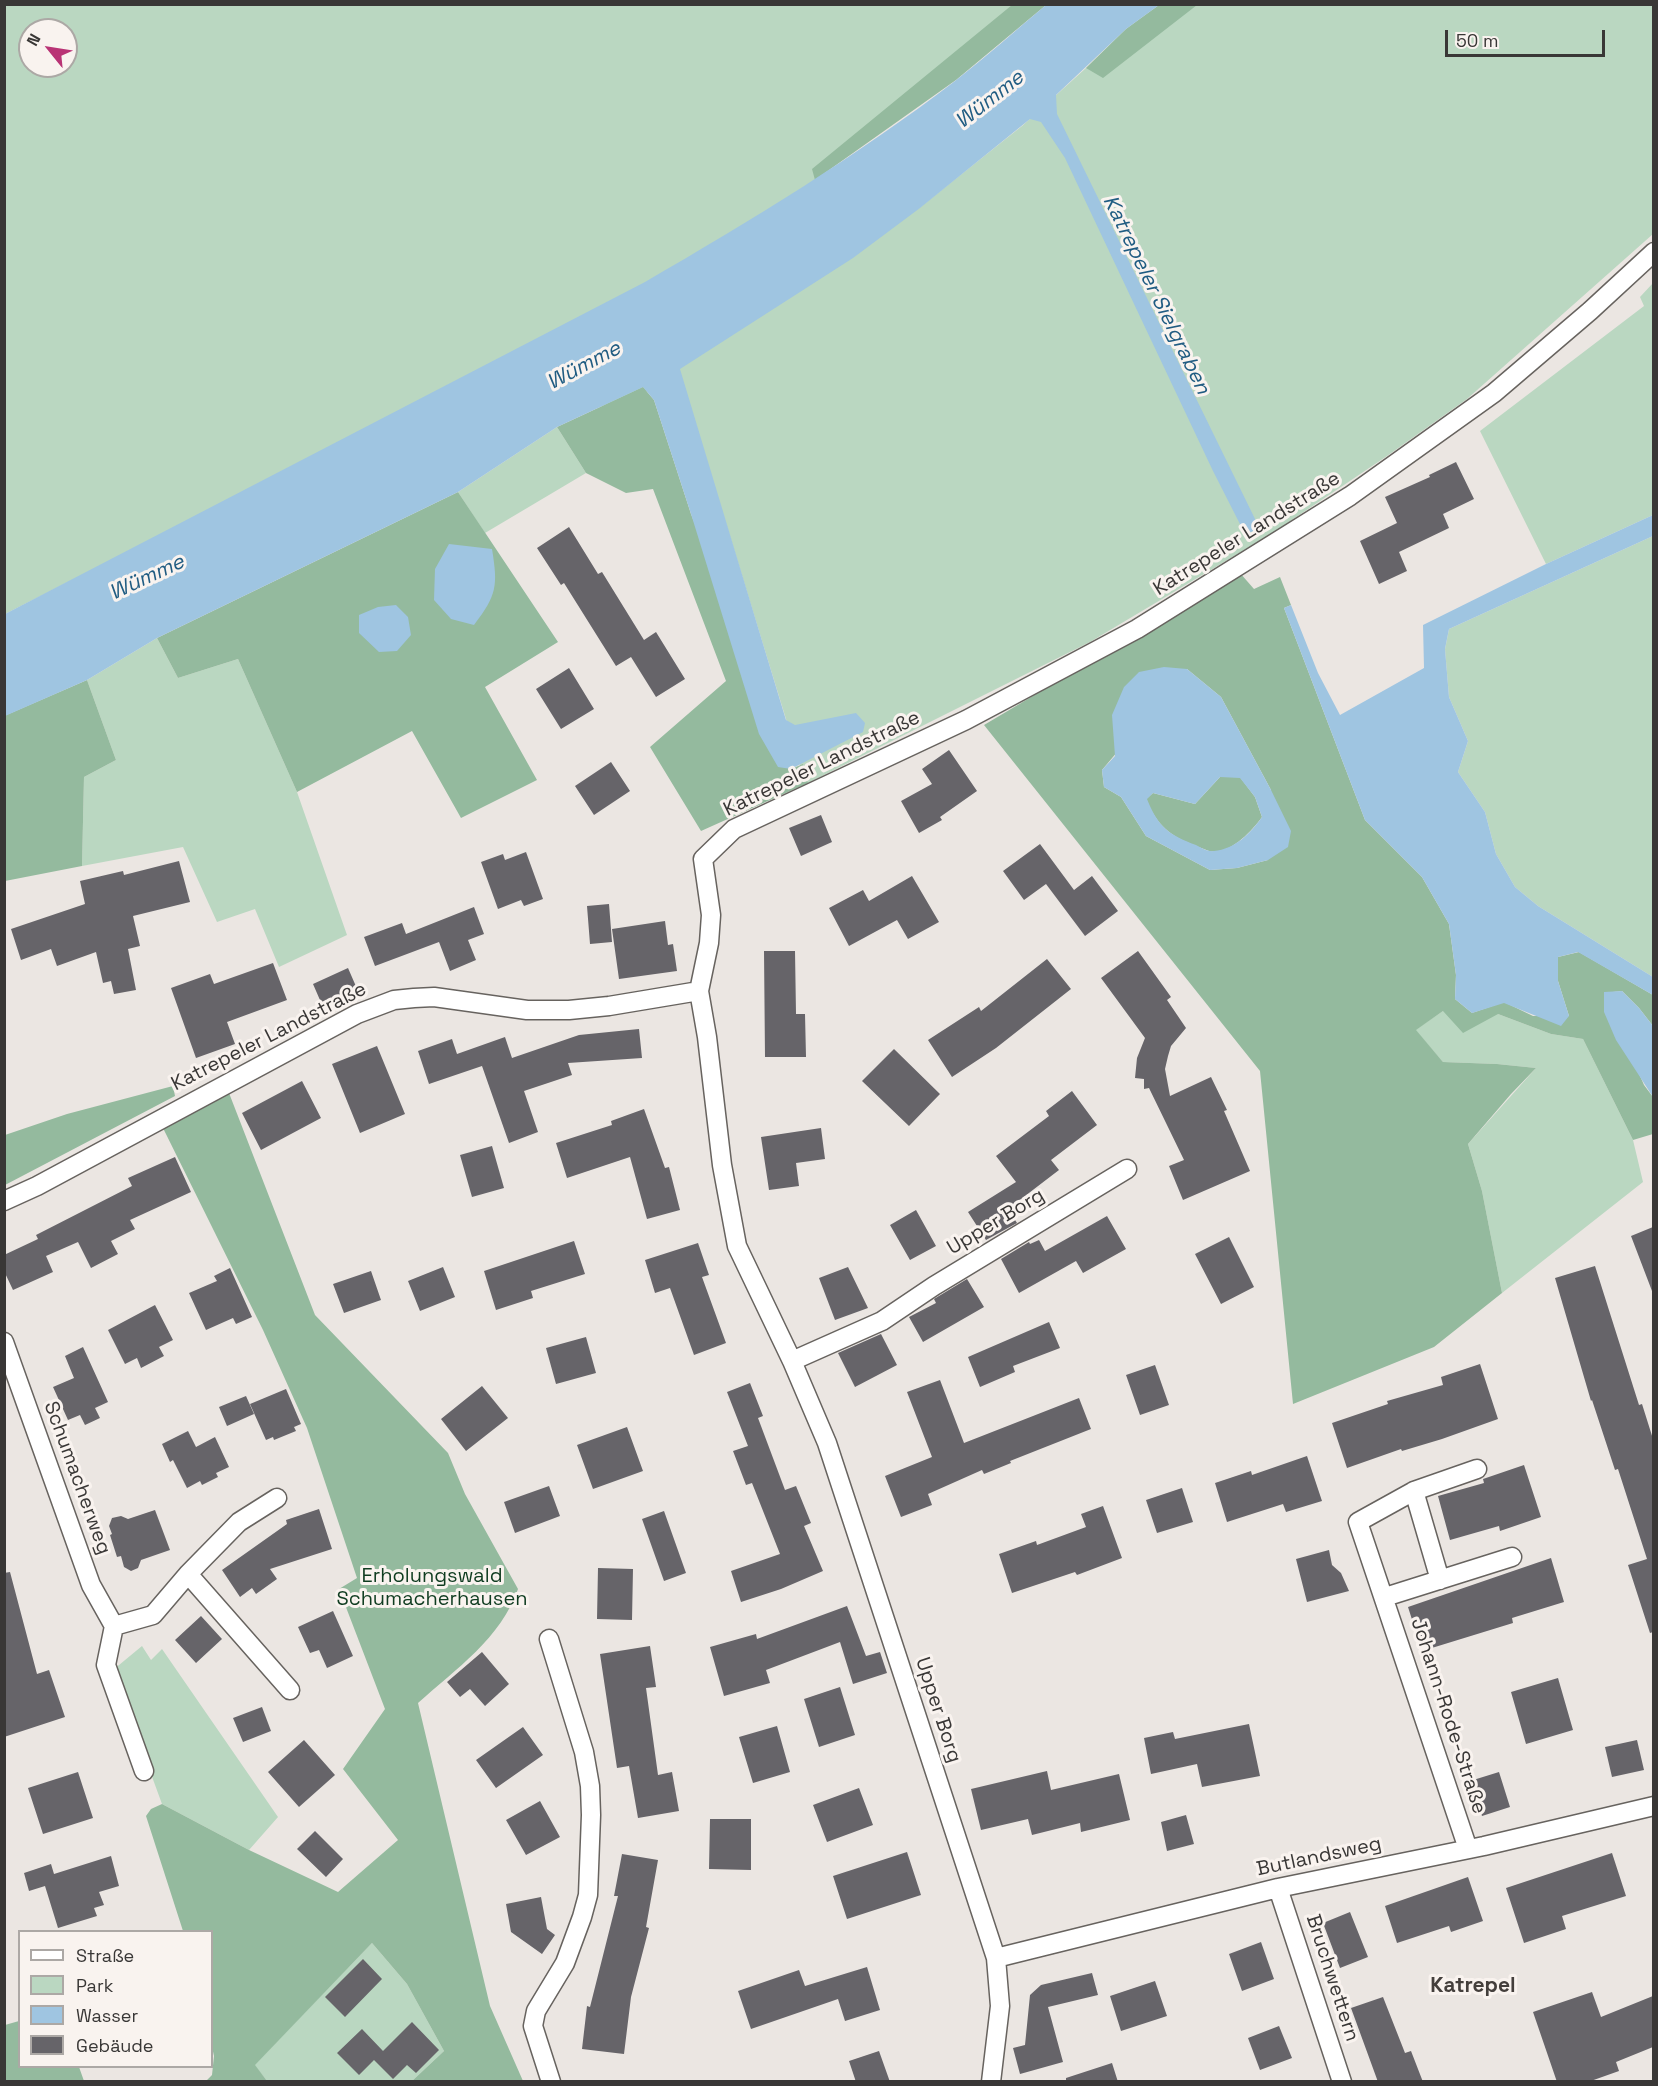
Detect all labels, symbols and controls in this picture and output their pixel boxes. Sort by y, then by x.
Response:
north arrow [18,18,78,78]
scale bar [1448,18,1608,56]
text: 50 m [1456,29,1498,52]
text: N [22,30,45,50]
water label: Wümme [951,66,1029,134]
water label: Katrepeler Sielgraben [1097,191,1215,399]
water label: Wümme [543,336,625,396]
street label: Katrepeler Landstraße [1149,467,1345,601]
water label: Wümme [106,550,188,606]
street label: Katrepeler Landstraße [720,706,924,822]
street label: Katrepeler Landstraße [168,977,370,1097]
street label: Upper Borg [943,1184,1049,1260]
street label: Schumacherweg [38,1398,116,1558]
park label: Erholungswald Schumacherhausen [337,1565,527,1612]
street label: Johann-Rode-Straße [1405,1615,1491,1817]
street label: Upper Borg [910,1654,966,1766]
street label: Butlandsweg [1254,1832,1384,1882]
street label: Bruchwettern [1300,1911,1364,2045]
legend [18,1930,213,2068]
text: Straße [76,1944,134,1967]
district label: Katrepel [1430,1973,1516,1999]
text: Park [76,1974,113,1997]
text: Wasser [76,2004,138,2027]
text: Gebäude [76,2034,154,2057]

